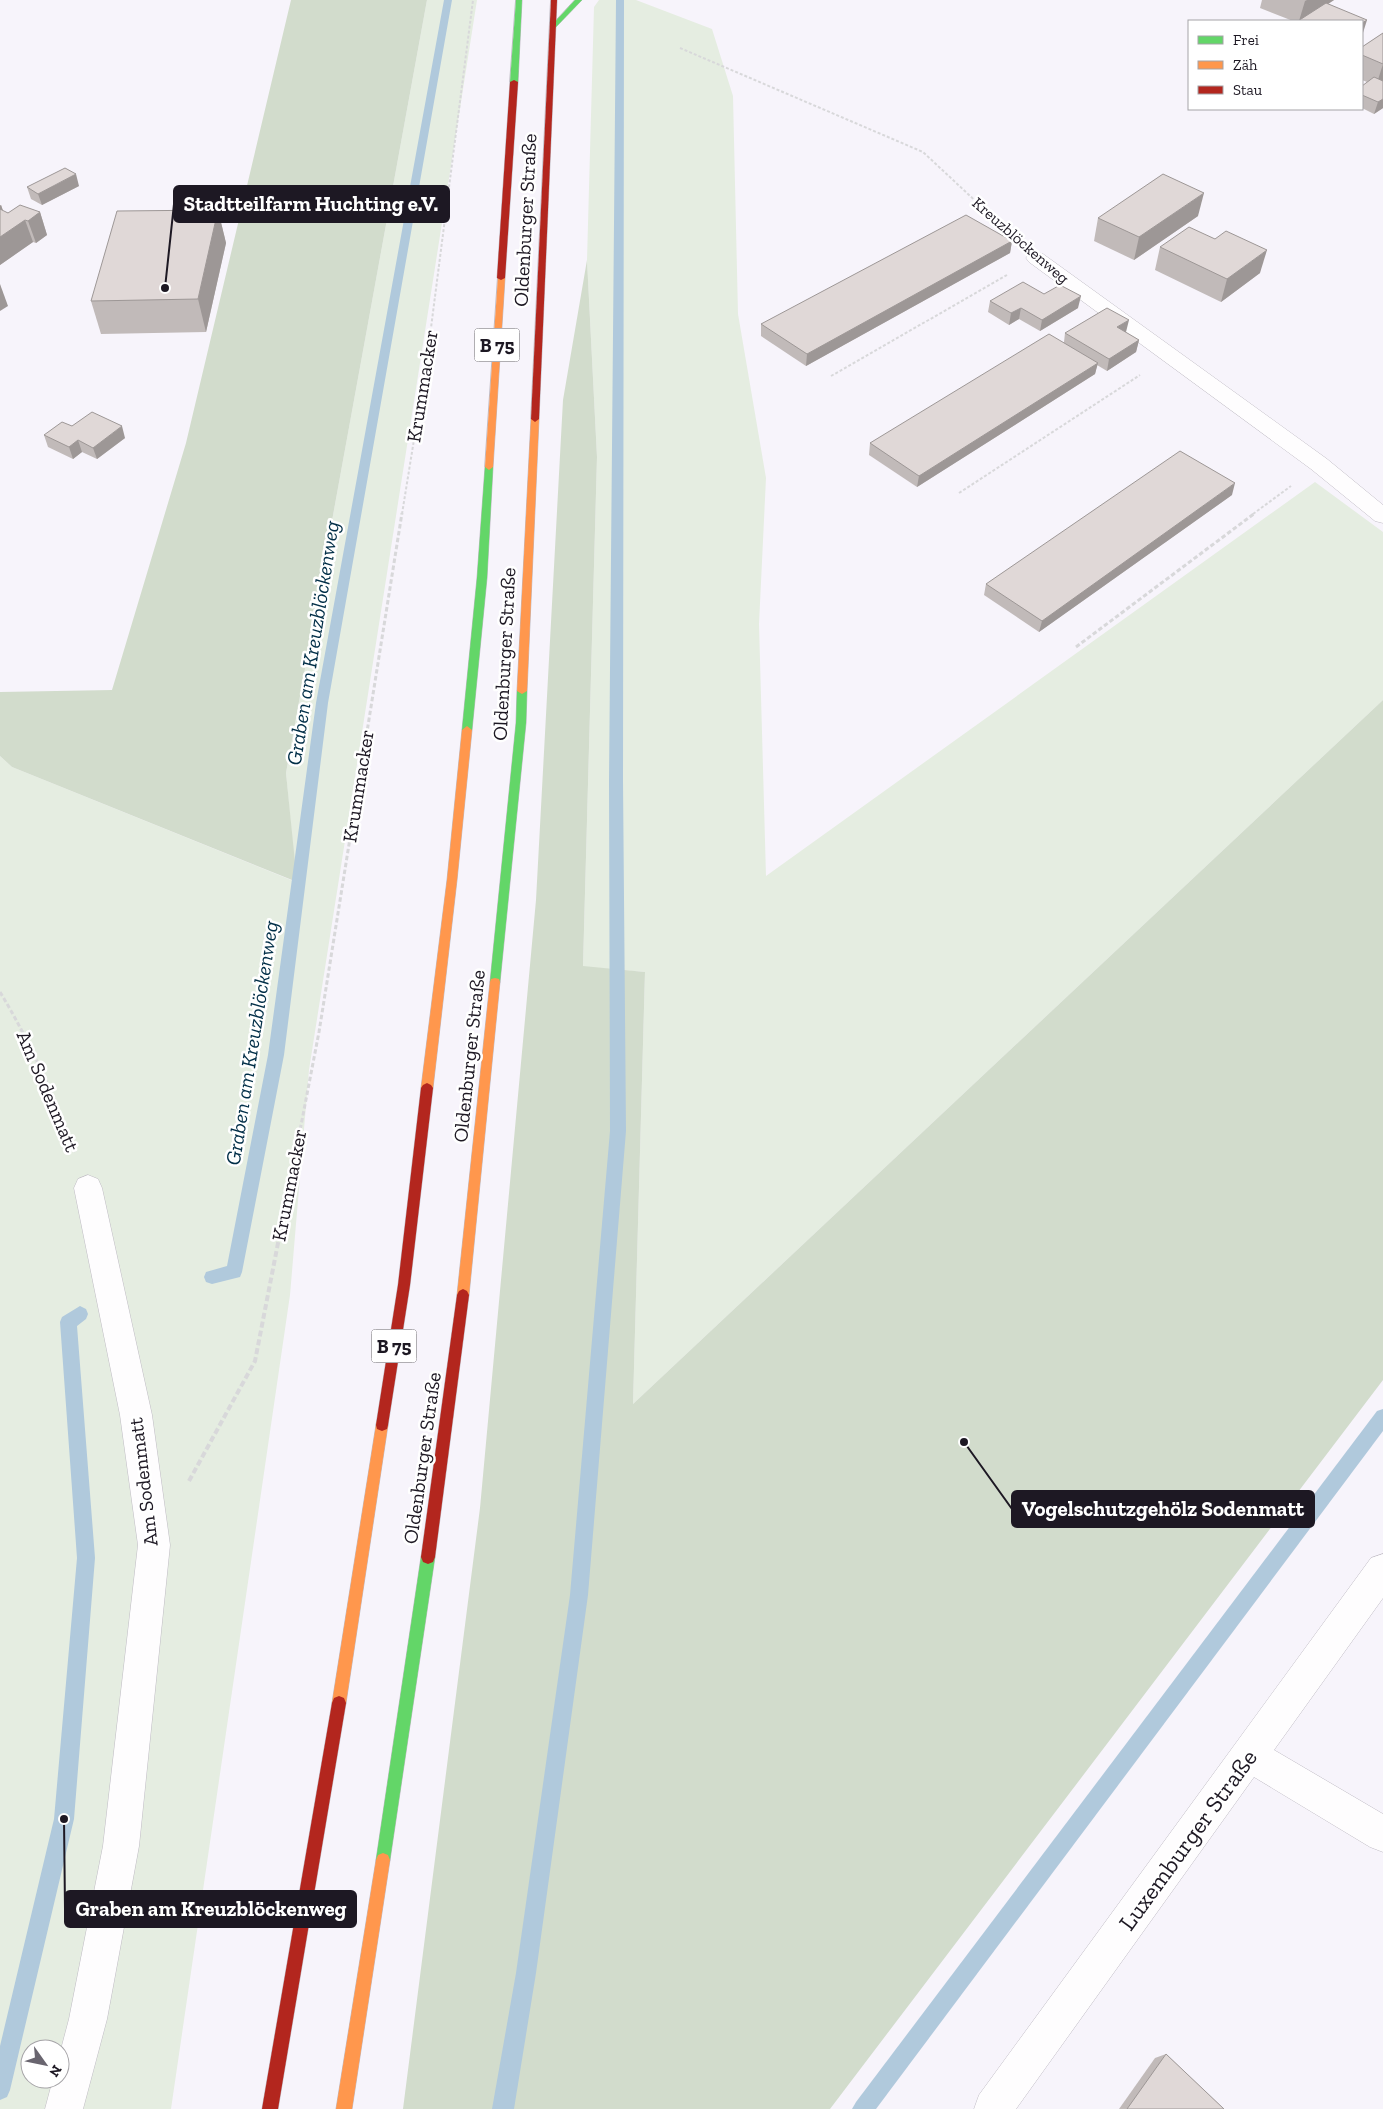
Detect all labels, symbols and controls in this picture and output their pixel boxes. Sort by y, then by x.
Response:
legend [1188,20,1363,110]
text: Frei [1233,31,1259,49]
text: Zäh [1233,56,1258,74]
text: Stau [1233,81,1263,99]
street label: Oldenburger Straße [508,133,542,307]
callout: Stadtteilfarm Huchting e.V. [174,186,449,222]
text: Stadtteilfarm Huchting e.V. [184,191,438,216]
street label: Kreuzblöckenweg [968,193,1073,288]
street label: Krummacker [401,328,443,444]
road number: B 75 [474,328,520,362]
water label: Graben am Kreuzblöckenweg [281,519,344,767]
street label: Oldenburger Straße [487,567,521,741]
street label: Krummacker [337,728,379,844]
water label: Graben am Kreuzblöckenweg [220,919,283,1167]
street label: Oldenburger Straße [448,969,490,1143]
street label: Am Sodenmatt [12,1027,85,1156]
street label: Krummacker [266,1127,312,1243]
road number: B 75 [372,1330,416,1362]
street label: Oldenburger Straße [398,1370,446,1546]
street label: Am Sodenmatt [123,1416,163,1548]
callout: Vogelschutzgehölz Sodenmatt [1012,1491,1314,1527]
text: Vogelschutzgehölz Sodenmatt [1022,1496,1305,1521]
street label: Luxemburger Straße [1112,1744,1263,1936]
callout: Graben am Kreuzblöckenweg [65,1891,356,1927]
text: Graben am Kreuzblöckenweg [76,1896,347,1921]
north arrow [20,2039,70,2089]
text: N [45,2062,66,2080]

